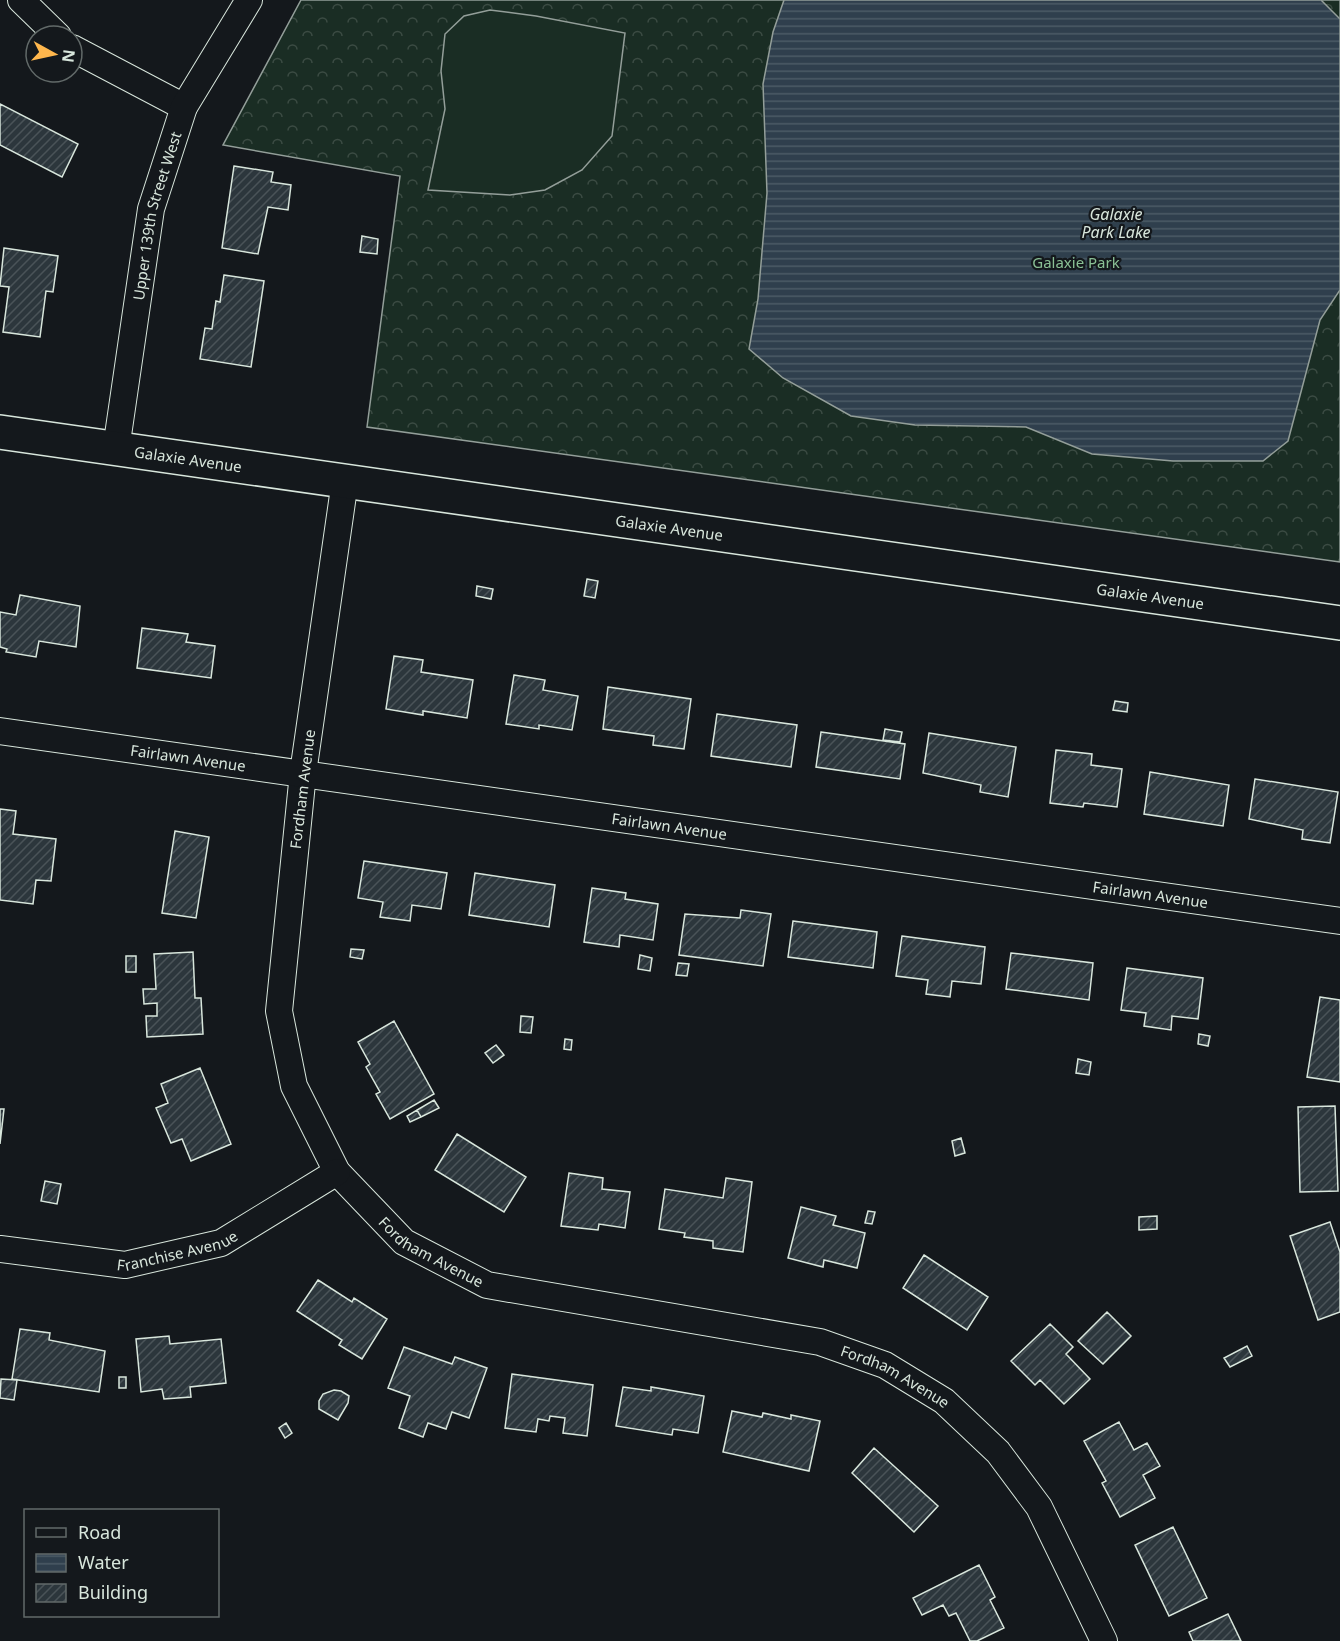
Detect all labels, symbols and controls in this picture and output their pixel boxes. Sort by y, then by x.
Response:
north arrow [24,24,84,84]
text: N [57,48,81,64]
street label: Upper 139th Street West [128,128,186,302]
water label: Galaxie Park Lake [1082,203,1150,243]
park label: Galaxie Park [1032,252,1120,272]
street label: Galaxie Avenue [133,441,243,476]
street label: Galaxie Avenue [614,510,724,545]
street label: Galaxie Avenue [1095,578,1206,614]
street label: Fordham Avenue [285,728,319,850]
street label: Fairlawn Avenue [129,740,247,776]
street label: Fairlawn Avenue [610,808,728,844]
street label: Fairlawn Avenue [1092,876,1209,912]
street label: Fordham Avenue [375,1212,487,1292]
street label: Franchise Avenue [116,1225,241,1275]
street label: Fordham Avenue [838,1340,955,1412]
legend [24,1509,219,1617]
text: Road [78,1520,121,1544]
text: Water [78,1550,129,1574]
text: Building [78,1580,148,1604]

